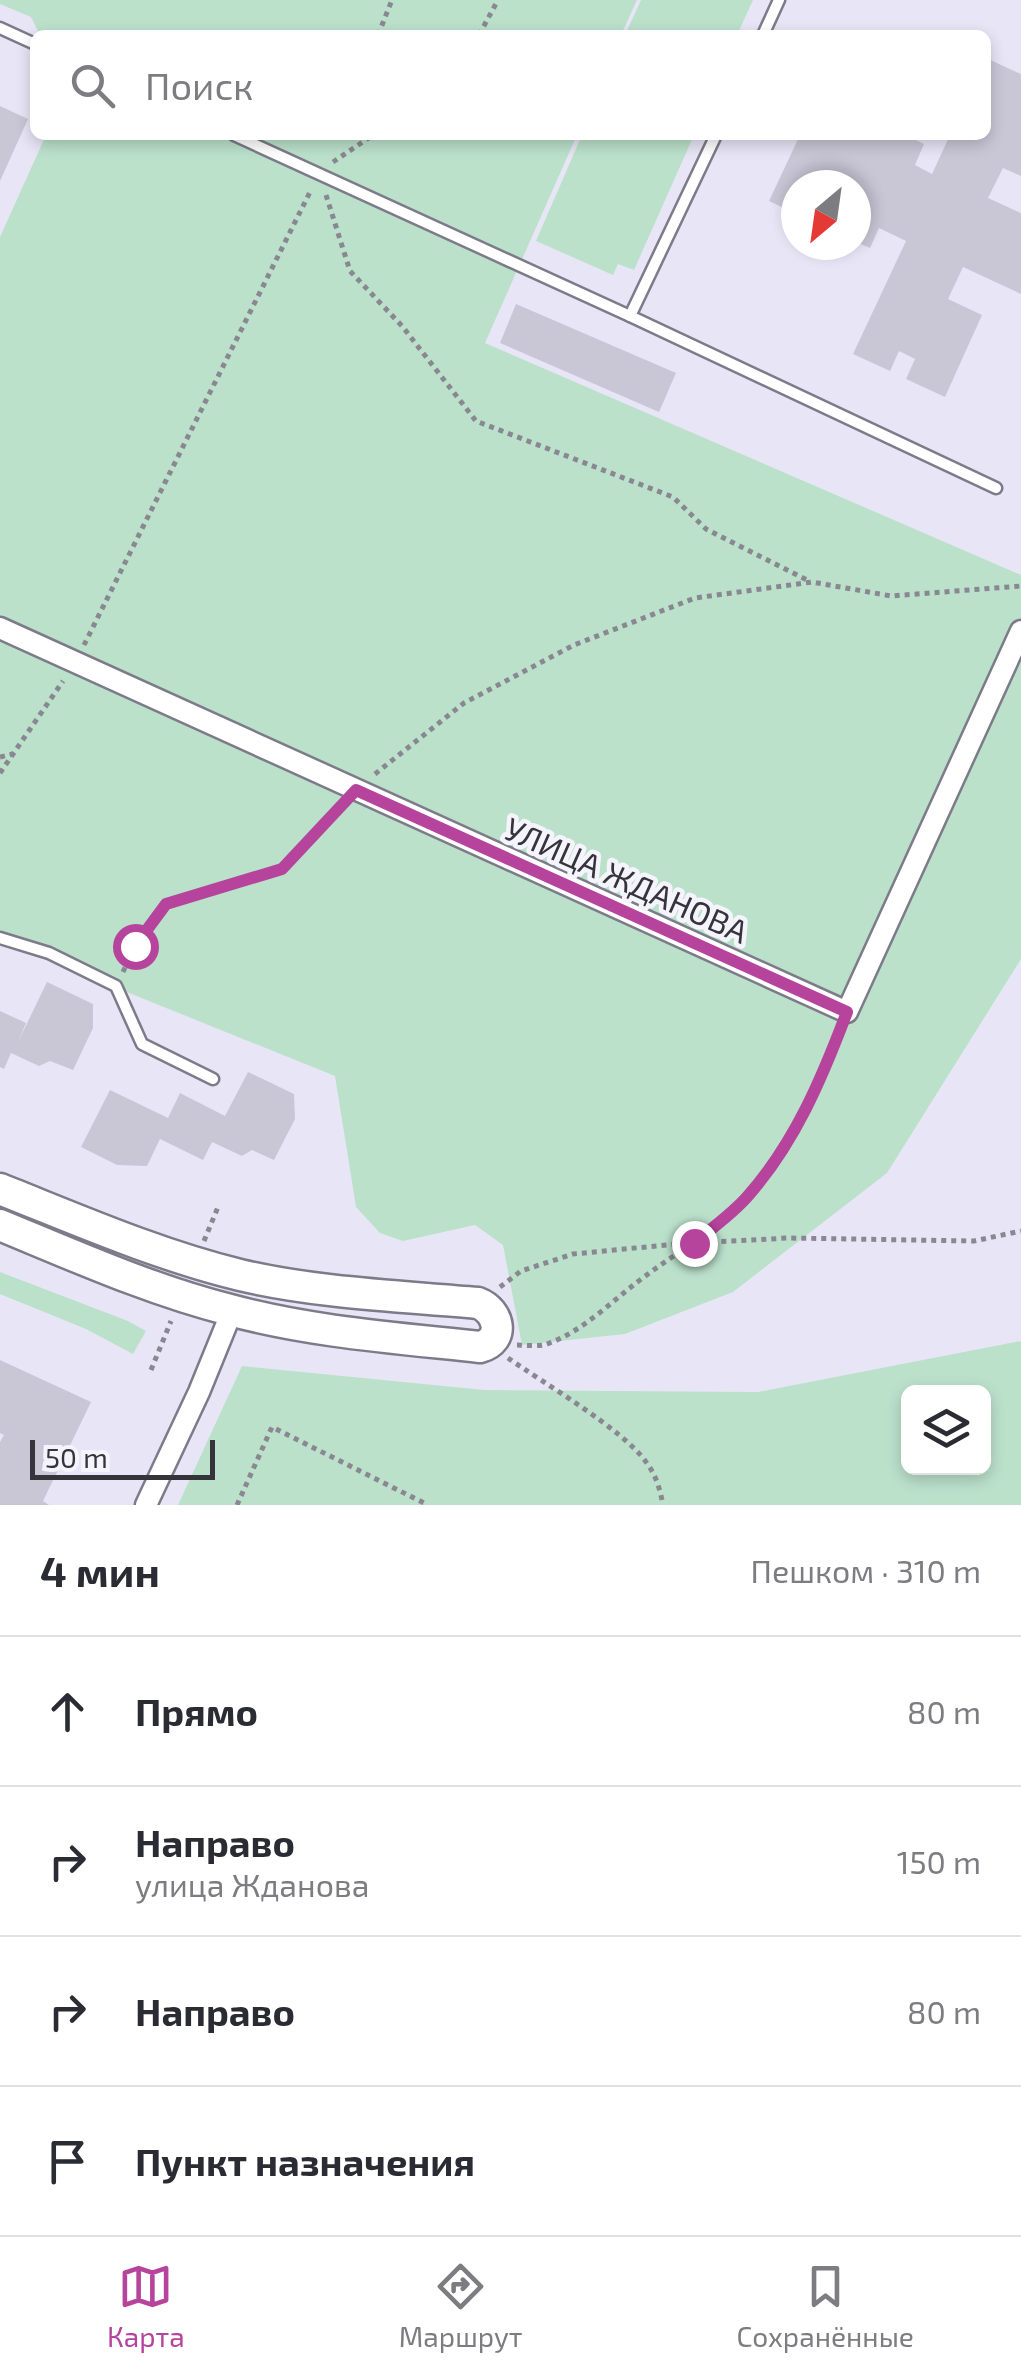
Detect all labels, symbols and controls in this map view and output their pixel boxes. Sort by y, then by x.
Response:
search box [30,30,991,140]
icon: search [65,58,120,113]
text: Поиск [145,62,254,108]
north arrow [781,170,871,260]
street label: УЛИЦА ЖДАНОВА [499,808,755,950]
route start [113,924,159,970]
route end [672,1221,718,1267]
map controls [901,1385,991,1475]
button: layers [901,1385,991,1475]
scale bar [30,1435,215,1480]
text: 50 m [45,1440,108,1474]
text: 4 мин [40,1545,160,1595]
text: Пешком · 310 m [750,1551,981,1589]
icon: ahead [40,1684,95,1739]
text: Прямо [135,1688,258,1734]
text: 80 m [907,1692,981,1730]
text: Направо [135,1819,295,1865]
icon: right [40,1834,95,1889]
text: 150 m [897,1842,981,1880]
text: улица Жданова [135,1865,369,1903]
icon: right [40,1984,95,2039]
text: Направо [135,1988,295,2034]
text: 80 m [907,1992,981,2030]
icon: arrive [40,2134,95,2189]
text: Пункт назначения [135,2138,475,2184]
tab: Карта [107,2259,185,2353]
tab: Маршрут [399,2259,523,2353]
tab: Сохранённые [737,2259,914,2353]

